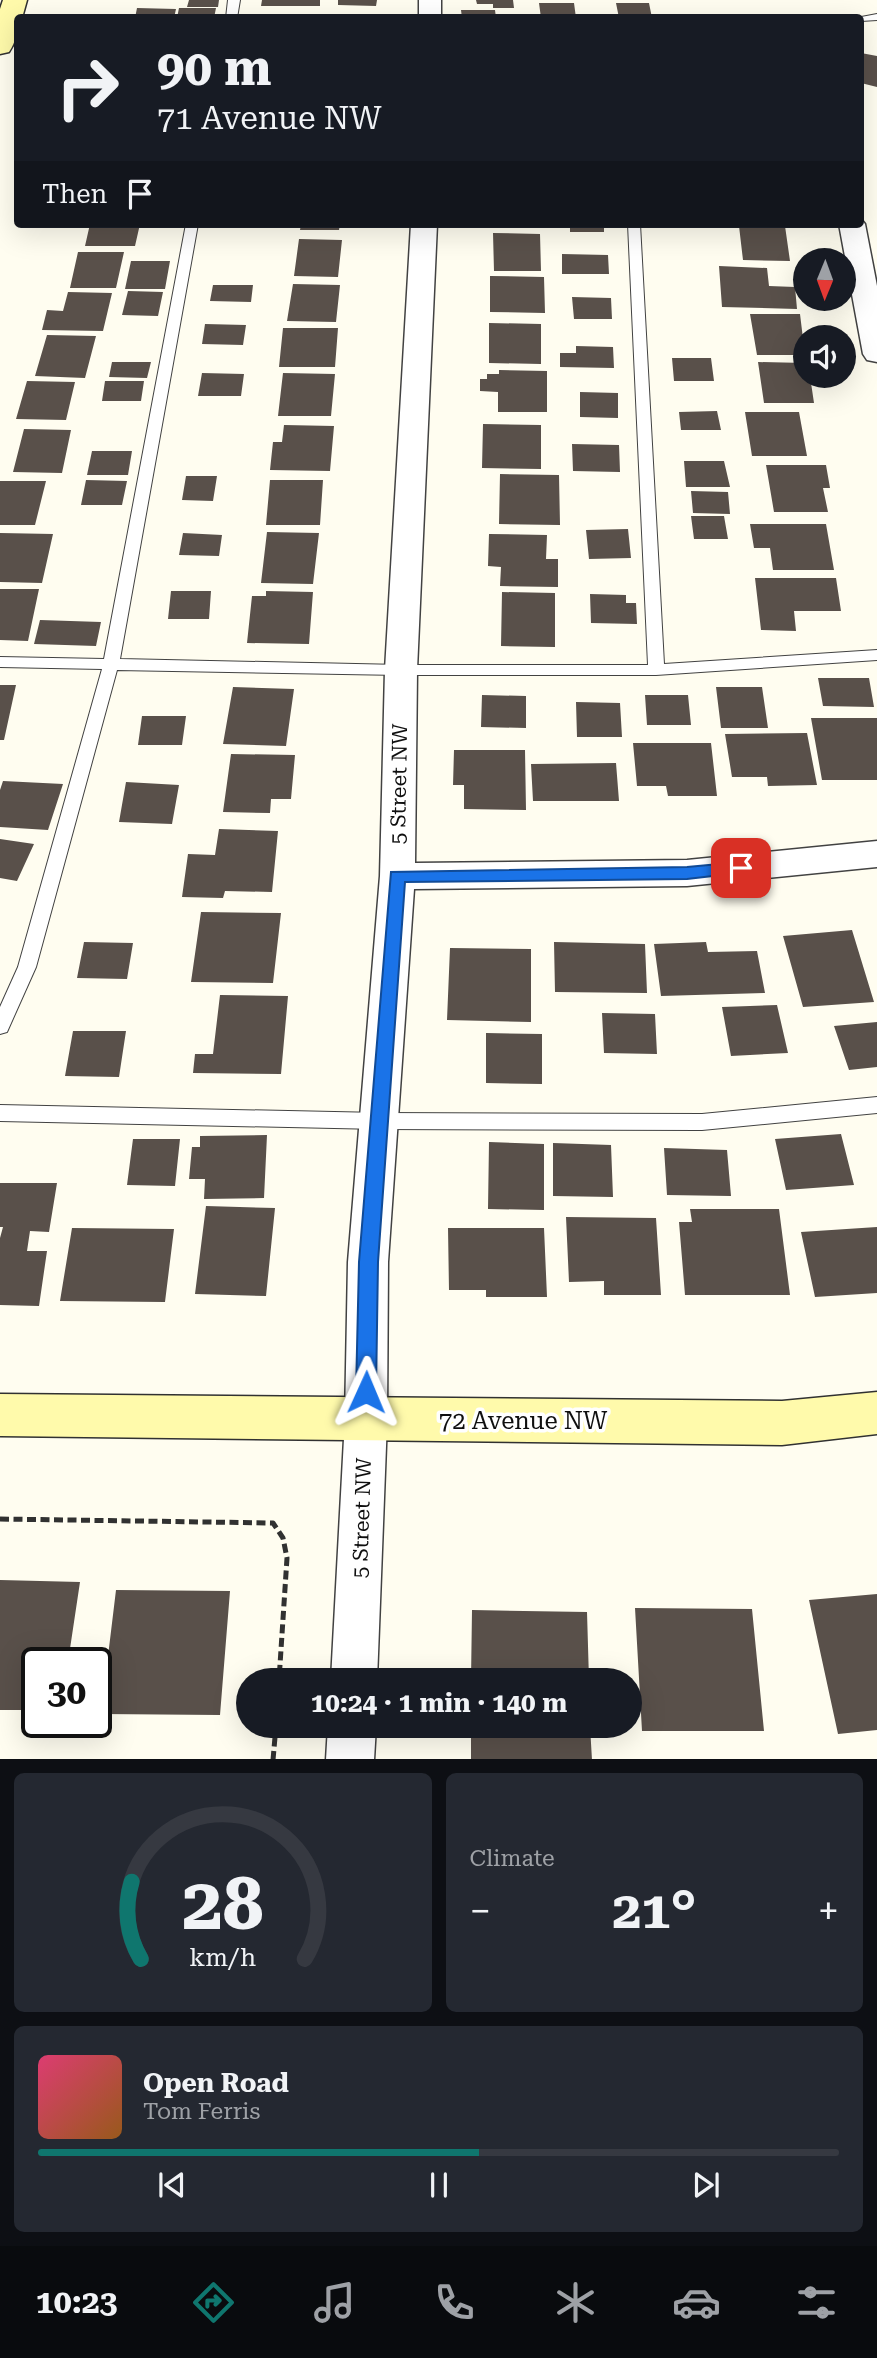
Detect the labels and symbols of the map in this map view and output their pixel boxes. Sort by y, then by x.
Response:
north arrow [793,248,856,312]
street label: 5 Street NW [386,723,412,845]
pin [711,838,771,898]
position arrow [329,1355,403,1429]
street label: 72 Avenue NW [439,1407,608,1435]
street label: 5 Street NW [348,1457,376,1579]
speed limit sign: 30 [21,1647,112,1738]

